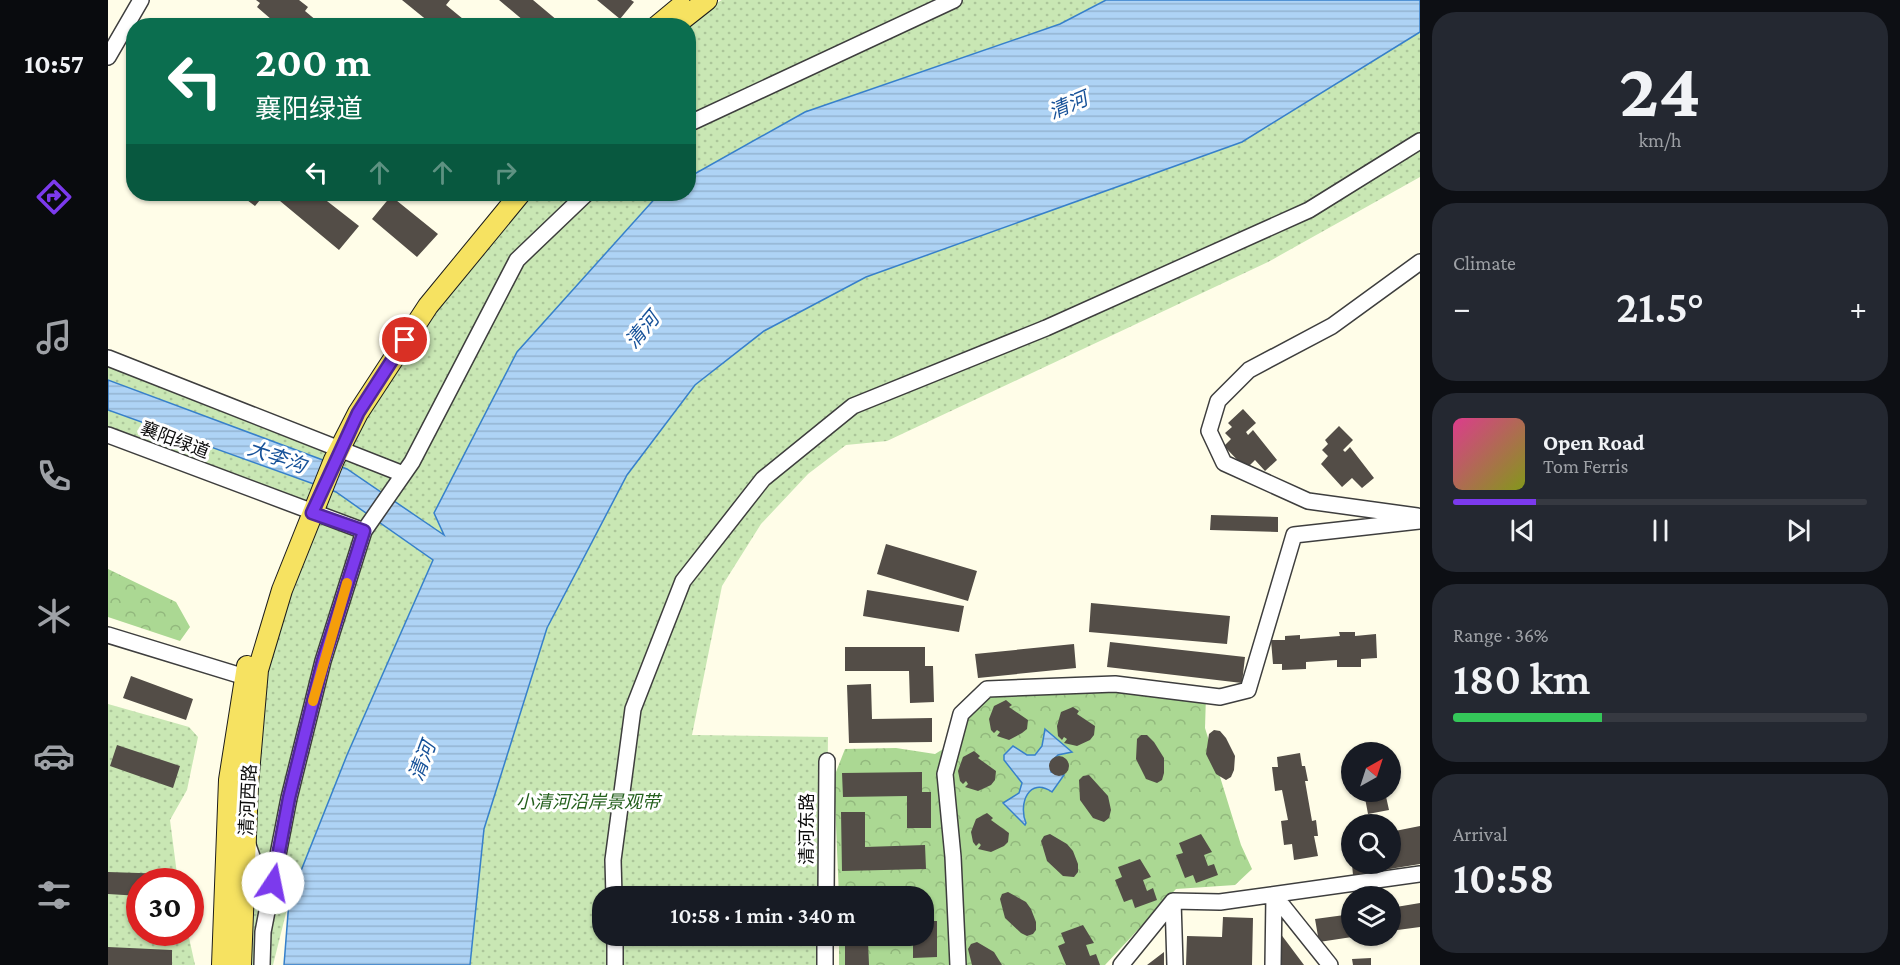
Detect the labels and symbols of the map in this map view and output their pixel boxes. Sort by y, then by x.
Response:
water label: 清河 [1045,85,1094,123]
water label: 清河 [621,305,666,352]
pin [379,314,430,365]
street label: 襄阳绿道 [138,418,212,462]
water label: 大李沟 [245,437,311,478]
water label: 清河 [405,735,441,784]
north arrow [1341,742,1401,802]
street label: 清河西路 [236,764,260,836]
park label: 小清河沿岸景观带 [516,792,663,812]
street label: 清河东路 [797,793,817,865]
position arrow [241,851,305,915]
speed limit sign: 30 [126,868,204,946]

